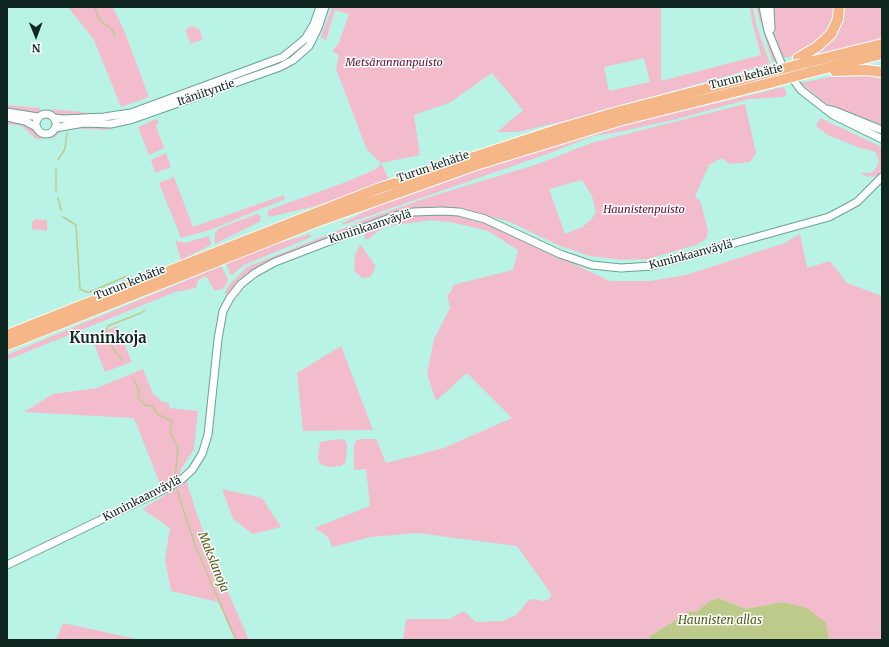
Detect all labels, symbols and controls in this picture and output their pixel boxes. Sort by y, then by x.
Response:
north arrow [16,16,56,56]
text: N [32,41,41,55]
park label: Metsärannanpuisto [345,56,443,70]
street label: Turun kehätie [708,61,784,93]
street label: Itäniityntie [176,77,236,109]
street label: Turun kehätie [395,149,471,185]
park label: Haunistenpuisto [603,203,685,217]
street label: Kuninkaanväylä [327,207,413,247]
street label: Kuninkaanväylä [648,238,734,272]
street label: Turun kehätie [93,263,167,303]
district label: Kuninkoja [69,330,147,348]
street label: Kuninkaanväylä [101,474,183,524]
water label: Makslanoja [194,530,232,594]
water label: Haunisten allas [678,614,762,628]

